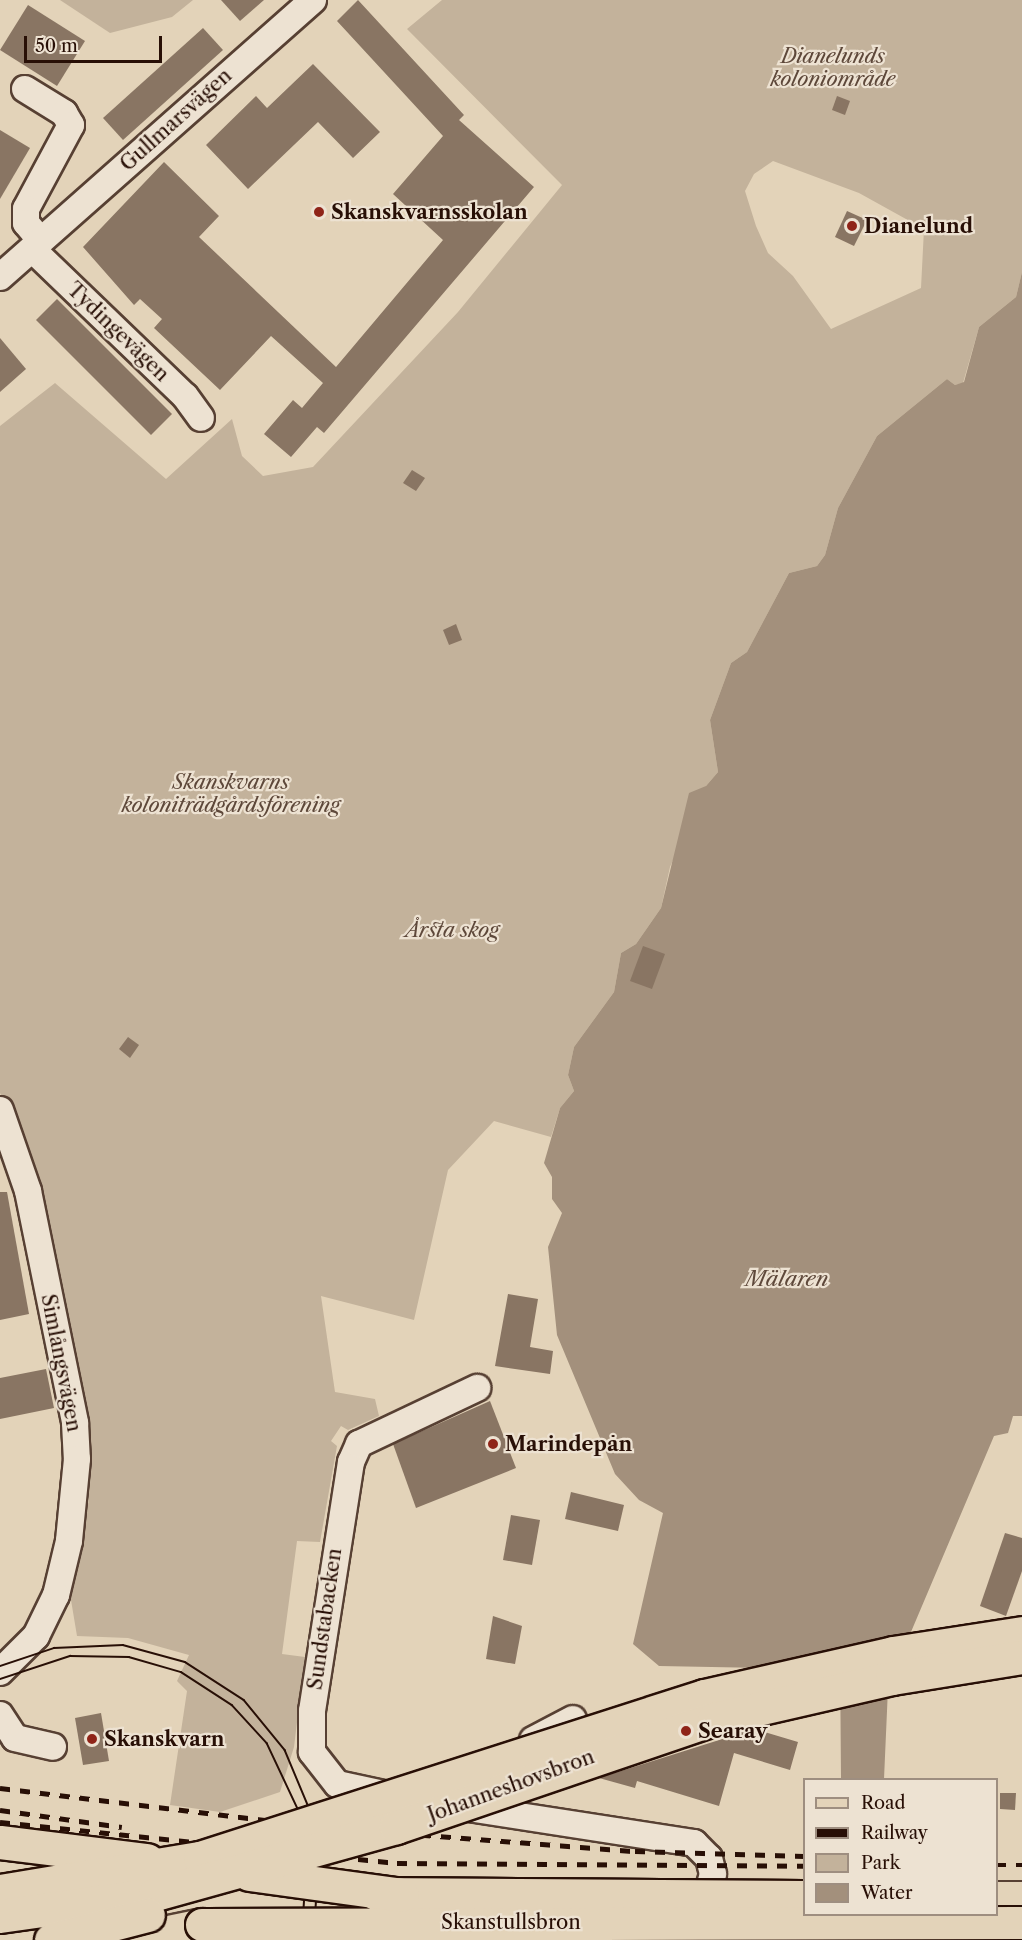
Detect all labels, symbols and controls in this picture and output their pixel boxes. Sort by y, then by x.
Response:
scale bar [27,24,165,62]
text: 50 m [35,35,78,57]
park label: Dianelunds koloniområde [771,45,895,92]
street label: Gullmarsvägen [115,64,237,176]
place label: Skanskvarnsskolan [331,200,528,224]
marker: Skanskvarnsskolan [312,205,326,219]
place label: Dianelund [864,214,973,238]
marker: Dianelund [845,219,859,233]
street label: Tydingevägen [62,278,174,386]
park label: Skanskvarns koloniträdgårdsförening [122,771,340,818]
park label: Årsta skog [405,918,499,942]
water label: Mälaren [746,1266,828,1292]
street label: Simlångsvägen [36,1292,86,1434]
place label: Marindepån [505,1432,632,1456]
marker: Marindepån [486,1437,500,1451]
street label: Sundstabacken [303,1547,347,1691]
place label: Searay [698,1719,767,1743]
marker: Searay [679,1724,693,1738]
place label: Skanskvarn [104,1727,224,1751]
marker: Skanskvarn [85,1732,99,1746]
street label: Johanneshovsbron [424,1745,598,1827]
legend [803,1778,998,1916]
text: Road [861,1792,906,1814]
text: Railway [861,1822,928,1844]
text: Park [861,1852,900,1874]
text: Water [861,1882,913,1904]
street label: Skanstullsbron [441,1910,581,1934]

